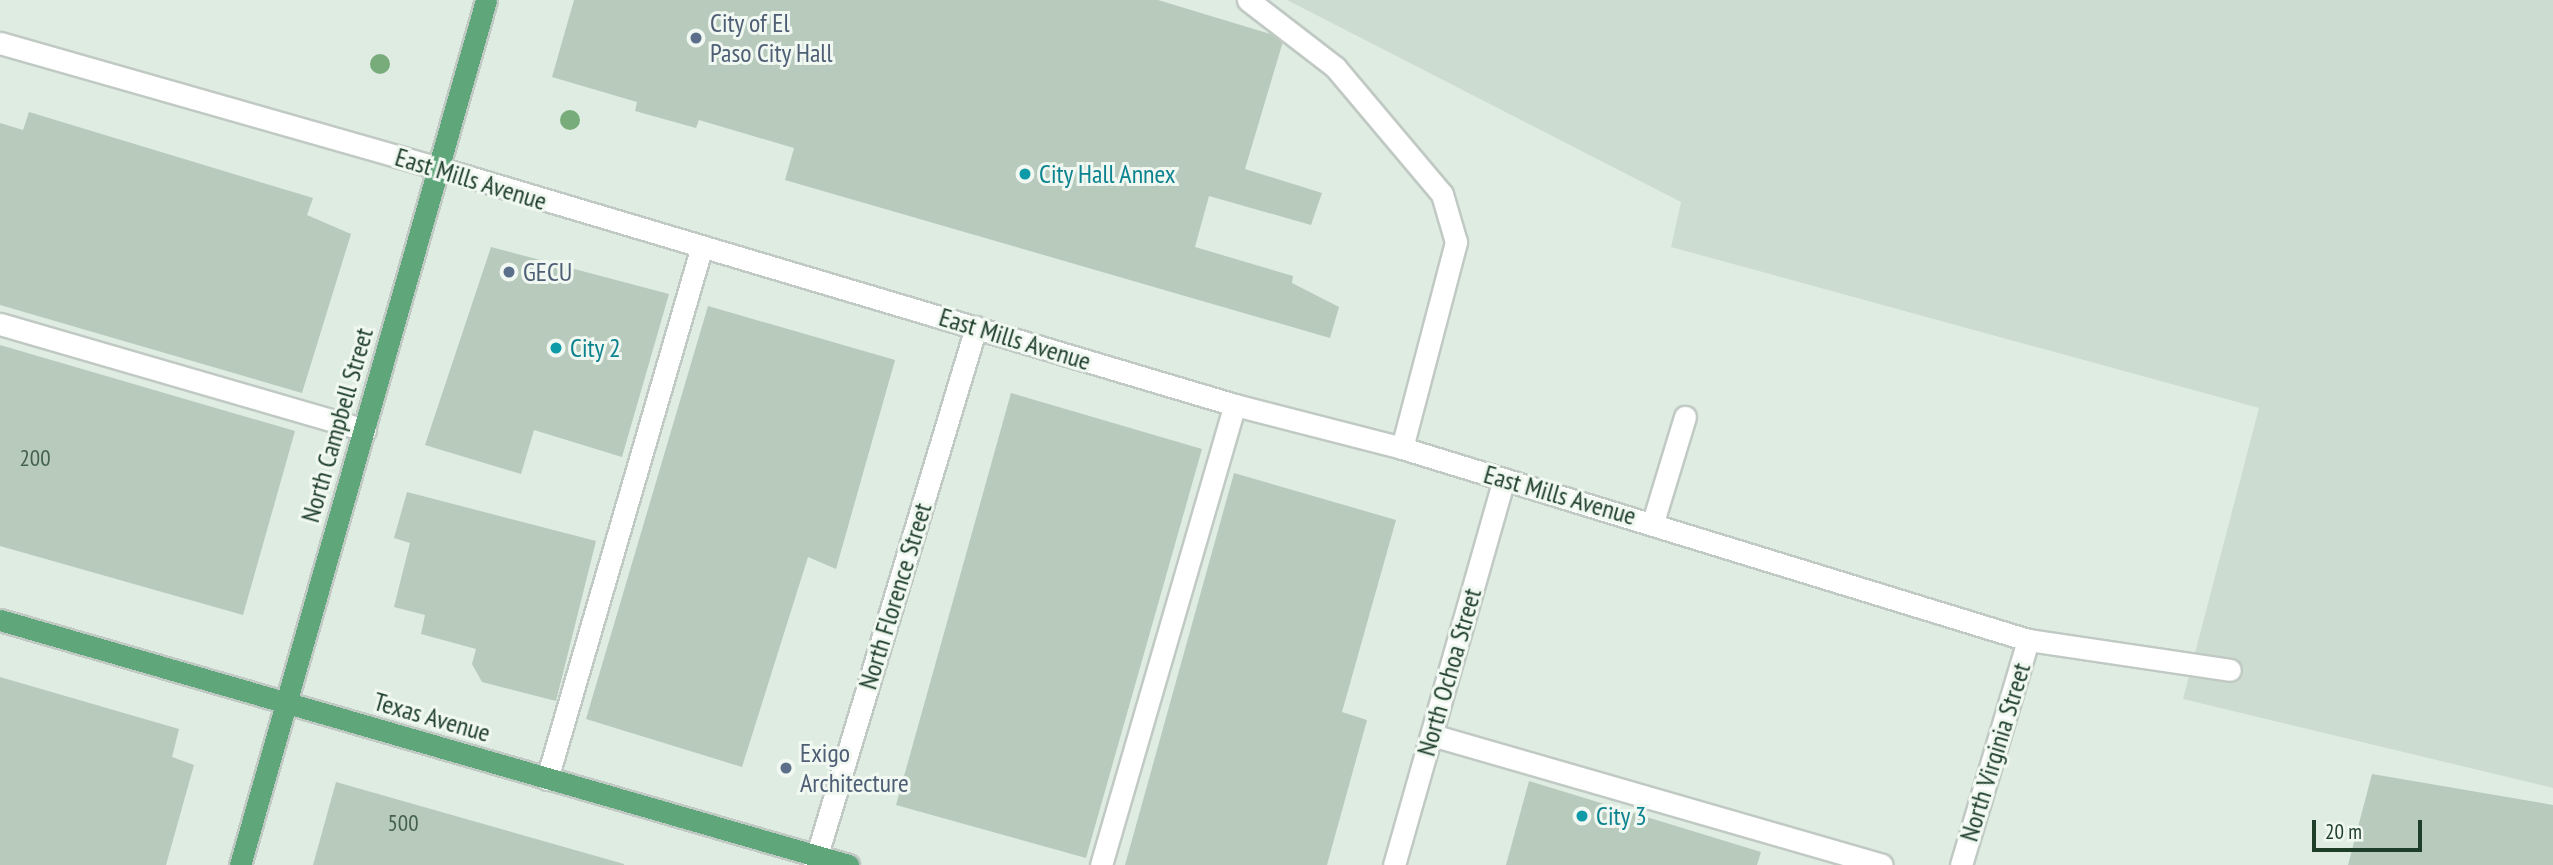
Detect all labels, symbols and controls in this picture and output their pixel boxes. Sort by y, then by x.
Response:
place label: City of El Paso City Hall [710,7,833,68]
marker: City of El Paso City Hall [688,30,704,46]
street label: East Mills Avenue [391,141,551,217]
place label: City Hall Annex [1039,158,1177,190]
marker: City Hall Annex [1017,166,1033,182]
place label: GECU [523,256,572,288]
marker: GECU [501,264,517,280]
street label: East Mills Avenue [935,301,1095,377]
street label: North Campbell Street [294,324,380,526]
place label: City 2 [570,332,622,364]
marker: City 2 [548,340,564,356]
house number: 200 [19,444,51,472]
street label: East Mills Avenue [1480,458,1640,532]
street label: North Florence Street [852,499,938,693]
street label: North Ochoa Street [1410,585,1488,759]
street label: North Virginia Street [1953,659,2037,845]
street label: Texas Avenue [370,685,494,749]
place label: Exigo Architecture [800,737,909,798]
marker: Exigo Architecture [778,760,794,776]
place label: City 3 [1596,800,1648,832]
scale bar [2315,806,2425,850]
marker: City 3 [1574,808,1590,824]
house number: 500 [387,809,419,837]
text: 20 m [2325,818,2362,845]

